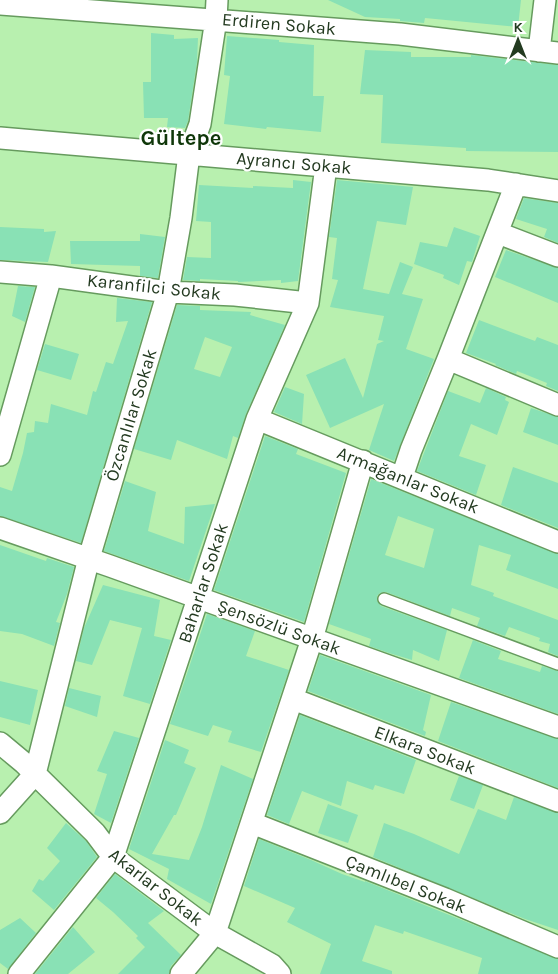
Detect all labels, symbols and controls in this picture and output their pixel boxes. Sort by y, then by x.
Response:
street label: Erdiren Sokak [221,8,337,40]
north arrow [493,15,543,65]
text: K [513,19,523,36]
district label: Gültepe [141,125,221,151]
street label: Ayrancı Sokak [236,147,352,179]
street label: Karanfilci Sokak [86,269,222,305]
street label: Özcanlılar Sokak [100,346,162,484]
street label: Armağanlar Sokak [334,441,482,519]
street label: Baharlar Sokak [173,520,233,646]
street label: Şensözlü Sokak [214,594,344,660]
street label: Elkara Sokak [371,721,479,779]
street label: Akarlar Sokak [104,843,208,931]
street label: Çamlıbel Sokak [342,850,470,918]

